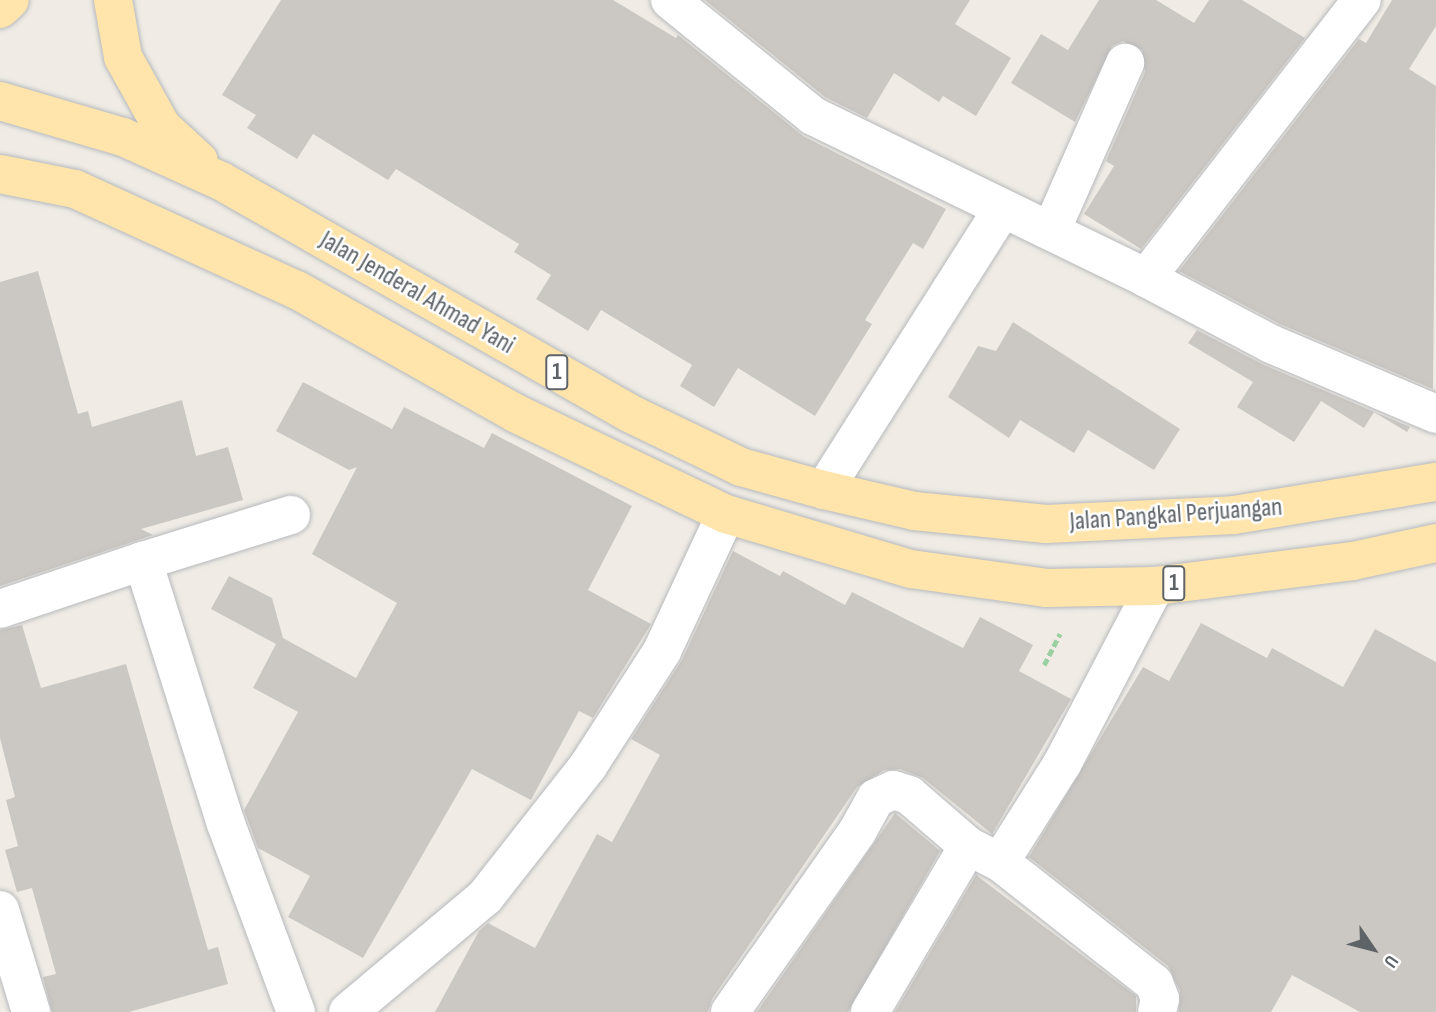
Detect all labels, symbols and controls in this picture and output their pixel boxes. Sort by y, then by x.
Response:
street label: Jalan Jenderal Ahmad Yani [314,225,520,361]
road number: 1 [545,352,569,393]
street label: Jalan Pangkal Perjuangan [1069,492,1283,538]
road number: 1 [1162,562,1186,604]
north arrow [1338,914,1408,984]
text: U [1378,951,1403,972]

